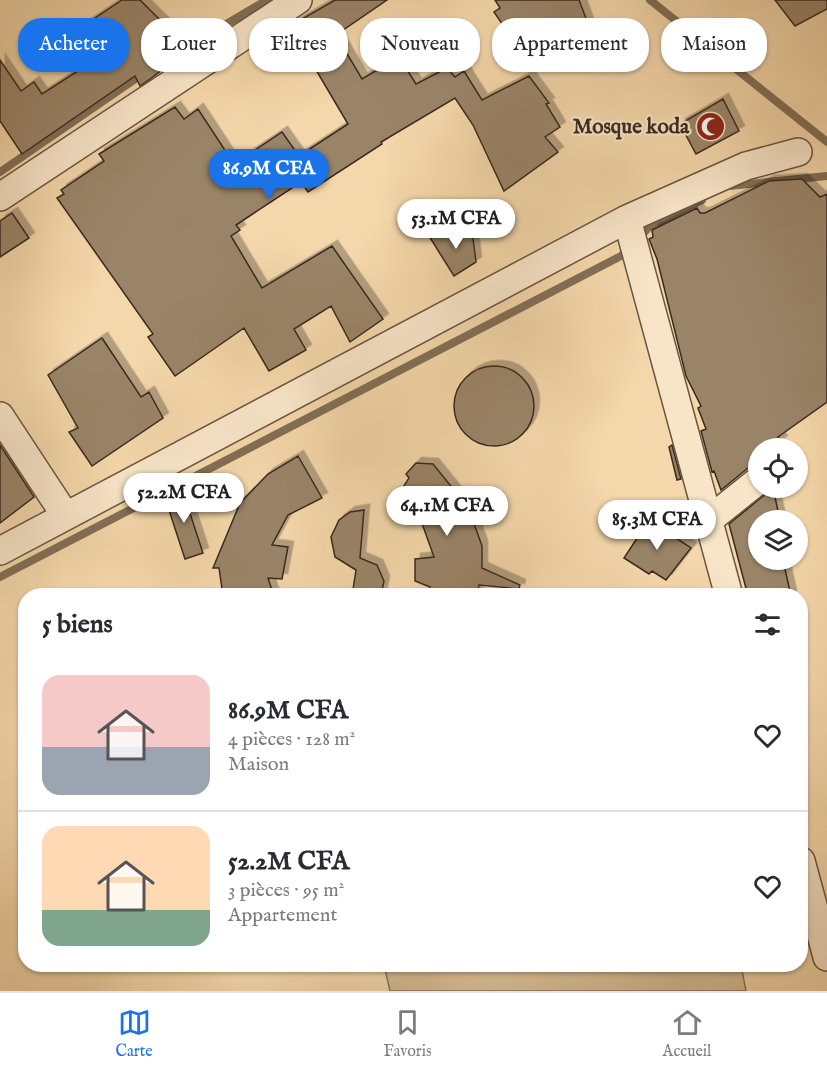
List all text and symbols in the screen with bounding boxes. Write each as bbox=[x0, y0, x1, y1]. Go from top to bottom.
chip: Acheter bbox=[18, 18, 129, 72]
chip: Louer bbox=[141, 18, 237, 72]
chip: Filtres bbox=[249, 18, 348, 72]
chip: Nouveau bbox=[360, 18, 480, 72]
chip: Appartement bbox=[492, 18, 649, 72]
chip: Maison bbox=[661, 18, 767, 72]
mosque icon: Mosque koda bbox=[694, 111, 726, 143]
place label: Mosque koda bbox=[573, 114, 690, 141]
pin: 86.9M CFA bbox=[200, 149, 338, 200]
text: 86.9M CFA bbox=[223, 156, 315, 181]
pin: 53.1M CFA bbox=[387, 199, 525, 250]
text: 53.1M CFA bbox=[411, 206, 501, 231]
map controls bbox=[748, 438, 808, 570]
button: locate bbox=[748, 438, 808, 498]
pin: 52.2M CFA bbox=[115, 473, 253, 524]
text: 52.2M CFA bbox=[137, 480, 231, 505]
pin: 64.1M CFA bbox=[378, 486, 516, 537]
text: 64.1M CFA bbox=[400, 493, 494, 518]
pin: 85.3M CFA bbox=[588, 500, 726, 551]
text: 85.3M CFA bbox=[612, 507, 702, 532]
button: layers bbox=[748, 510, 808, 570]
text: 5 biens bbox=[42, 608, 113, 641]
icon: filters bbox=[751, 608, 784, 641]
text: 86.9M CFA bbox=[228, 694, 348, 727]
icon: home bbox=[90, 699, 162, 771]
icon: heart bbox=[751, 719, 784, 752]
text: 4 pièces · 128 m² bbox=[228, 727, 355, 752]
text: Maison bbox=[228, 752, 289, 777]
text: 52.2M CFA bbox=[228, 845, 349, 878]
icon: home bbox=[90, 850, 162, 922]
icon: heart bbox=[751, 870, 784, 903]
text: 3 pièces · 95 m² bbox=[228, 878, 344, 903]
text: Appartement bbox=[228, 903, 337, 928]
tab: Carte bbox=[116, 1006, 153, 1062]
tab: Favoris bbox=[384, 1006, 432, 1062]
tab: Accueil bbox=[663, 1006, 711, 1062]

